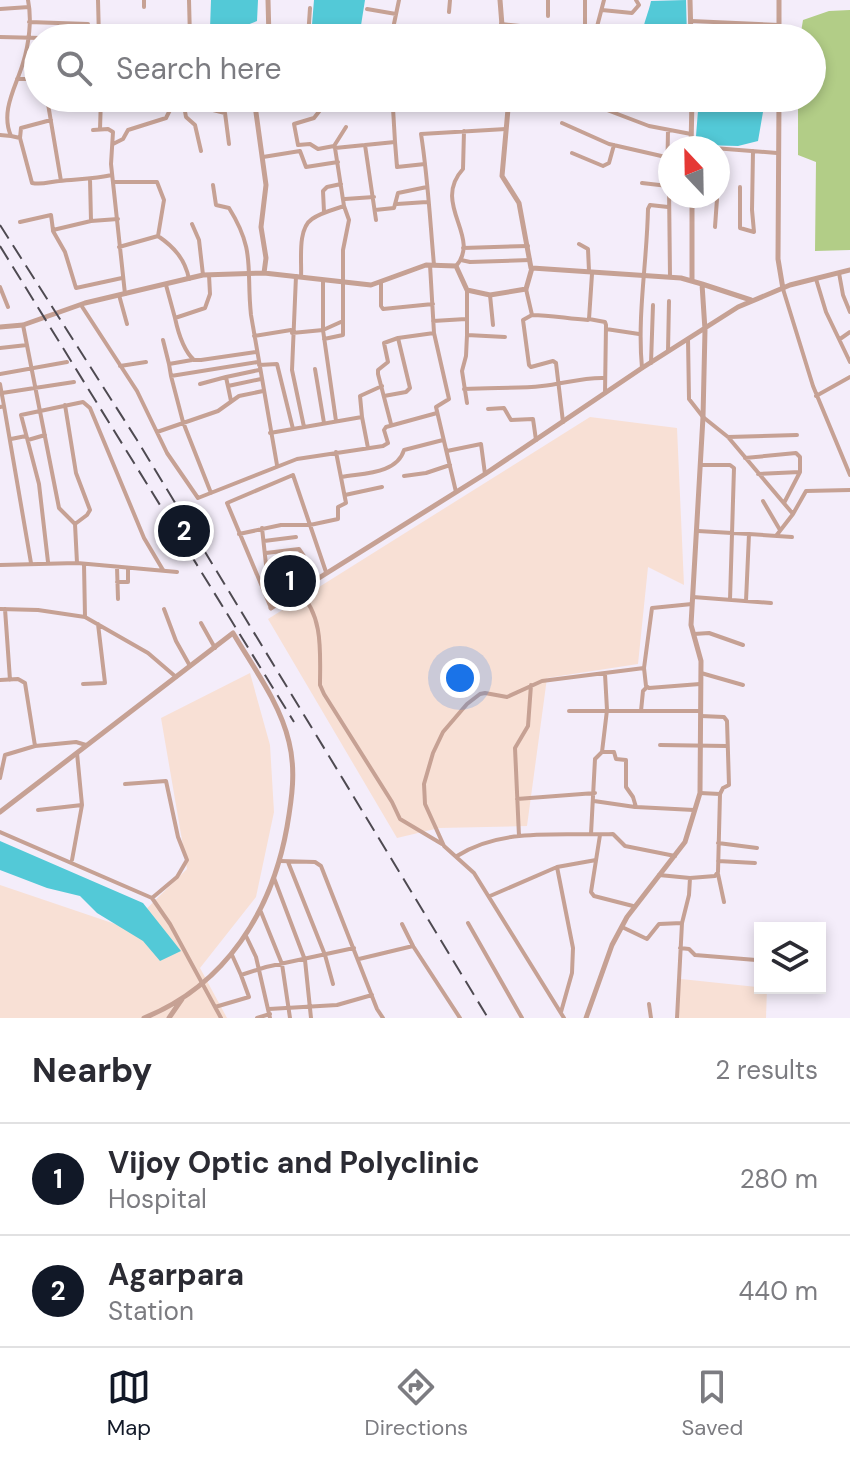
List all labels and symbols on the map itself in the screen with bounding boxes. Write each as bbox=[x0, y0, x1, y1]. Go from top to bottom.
north arrow bbox=[658, 136, 730, 208]
pin: 2 bbox=[158, 501, 210, 561]
pin: 1 bbox=[264, 551, 316, 611]
your location bbox=[440, 658, 480, 698]

